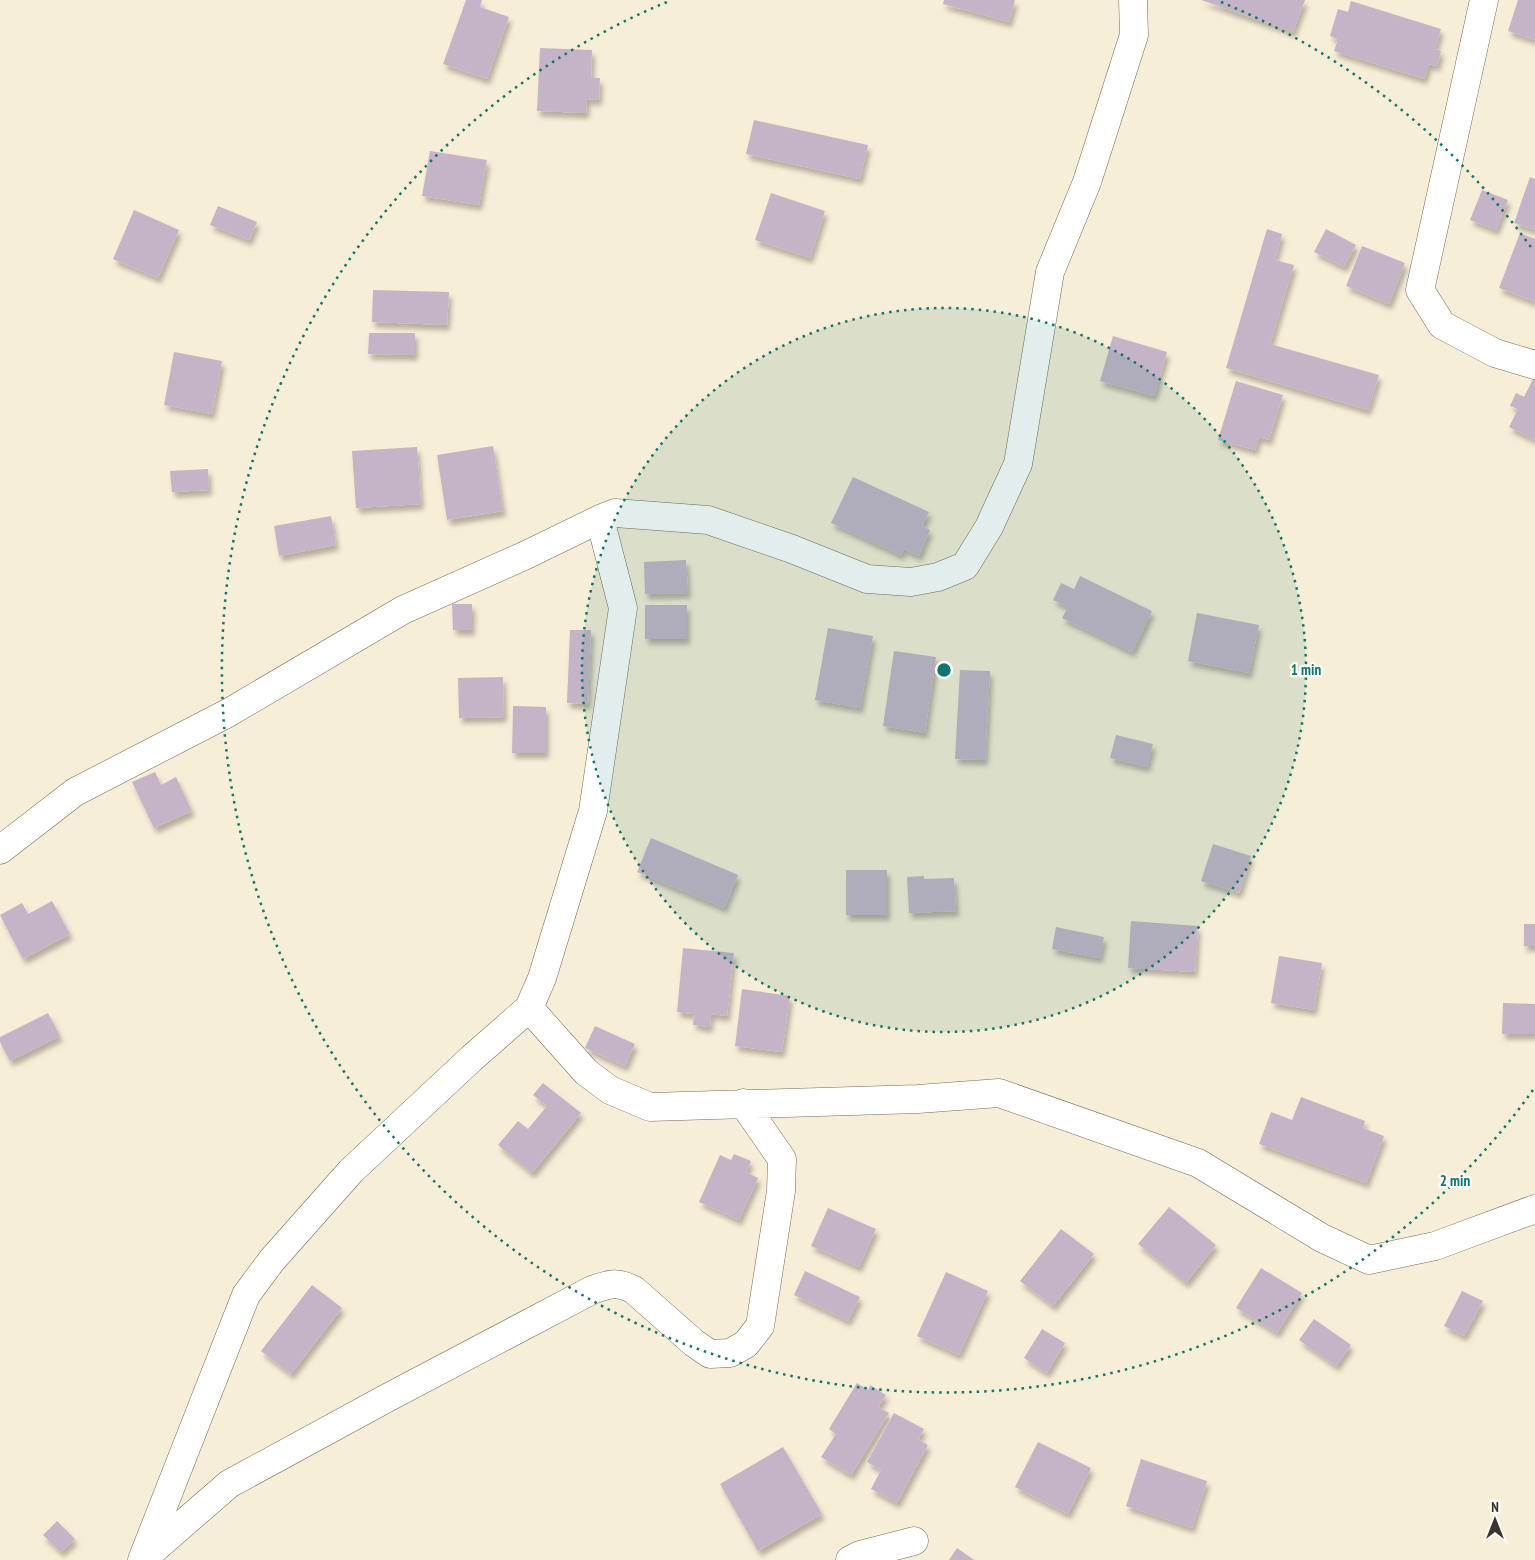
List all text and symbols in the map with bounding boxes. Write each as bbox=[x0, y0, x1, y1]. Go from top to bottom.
text: 1 min bbox=[1291, 660, 1321, 679]
centre of rings bbox=[935, 661, 953, 679]
text: 2 min bbox=[1440, 1171, 1470, 1190]
north arrow bbox=[1470, 1495, 1520, 1545]
text: N bbox=[1491, 1498, 1499, 1516]

